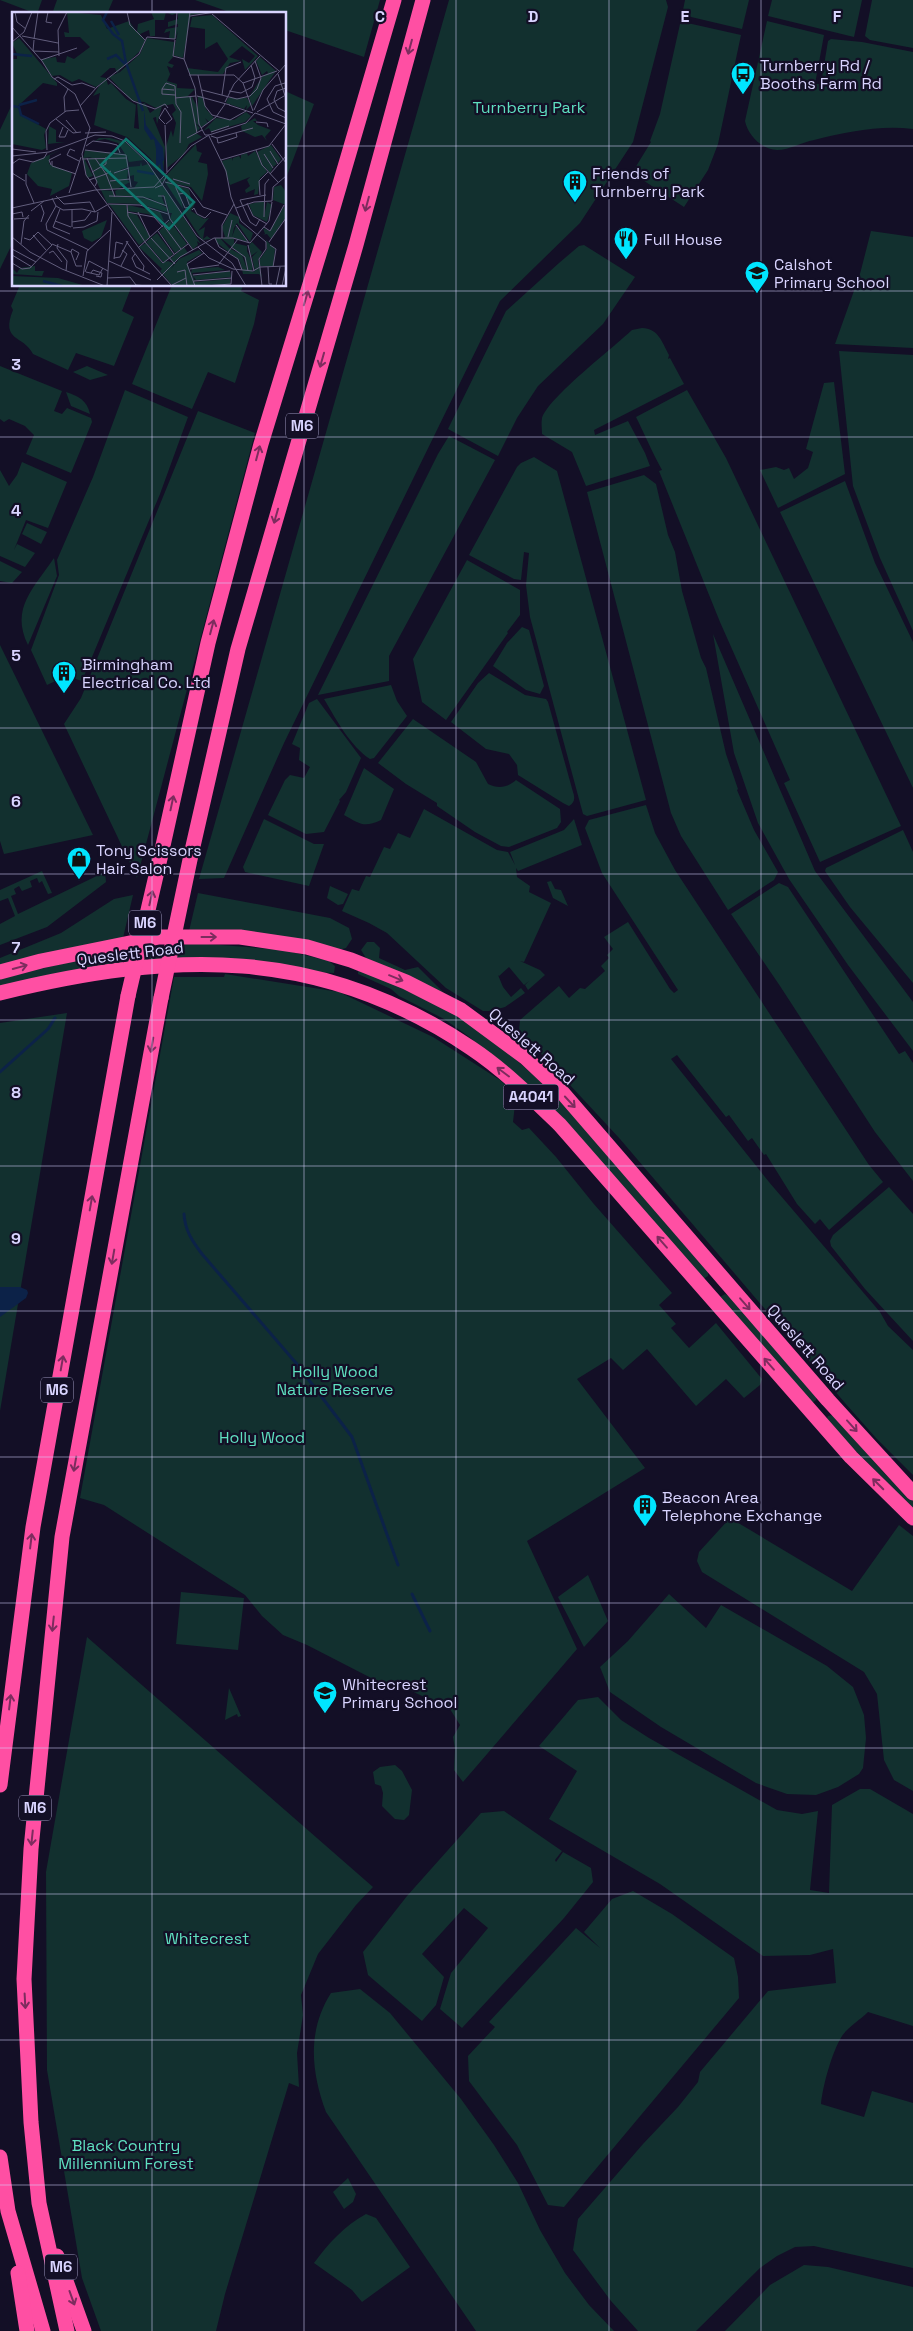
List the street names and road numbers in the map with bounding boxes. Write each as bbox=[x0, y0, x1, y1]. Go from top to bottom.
road number: M6 bbox=[286, 414, 318, 438]
road number: M6 bbox=[129, 910, 161, 936]
street label: Queslett Road bbox=[75, 937, 185, 970]
street label: Queslett Road bbox=[484, 1003, 579, 1090]
road number: A4041 bbox=[504, 1084, 558, 1110]
street label: Queslett Road bbox=[762, 1300, 849, 1395]
road number: M6 bbox=[41, 1378, 73, 1402]
road number: M6 bbox=[19, 1796, 51, 1820]
road number: M6 bbox=[45, 2254, 77, 2280]

